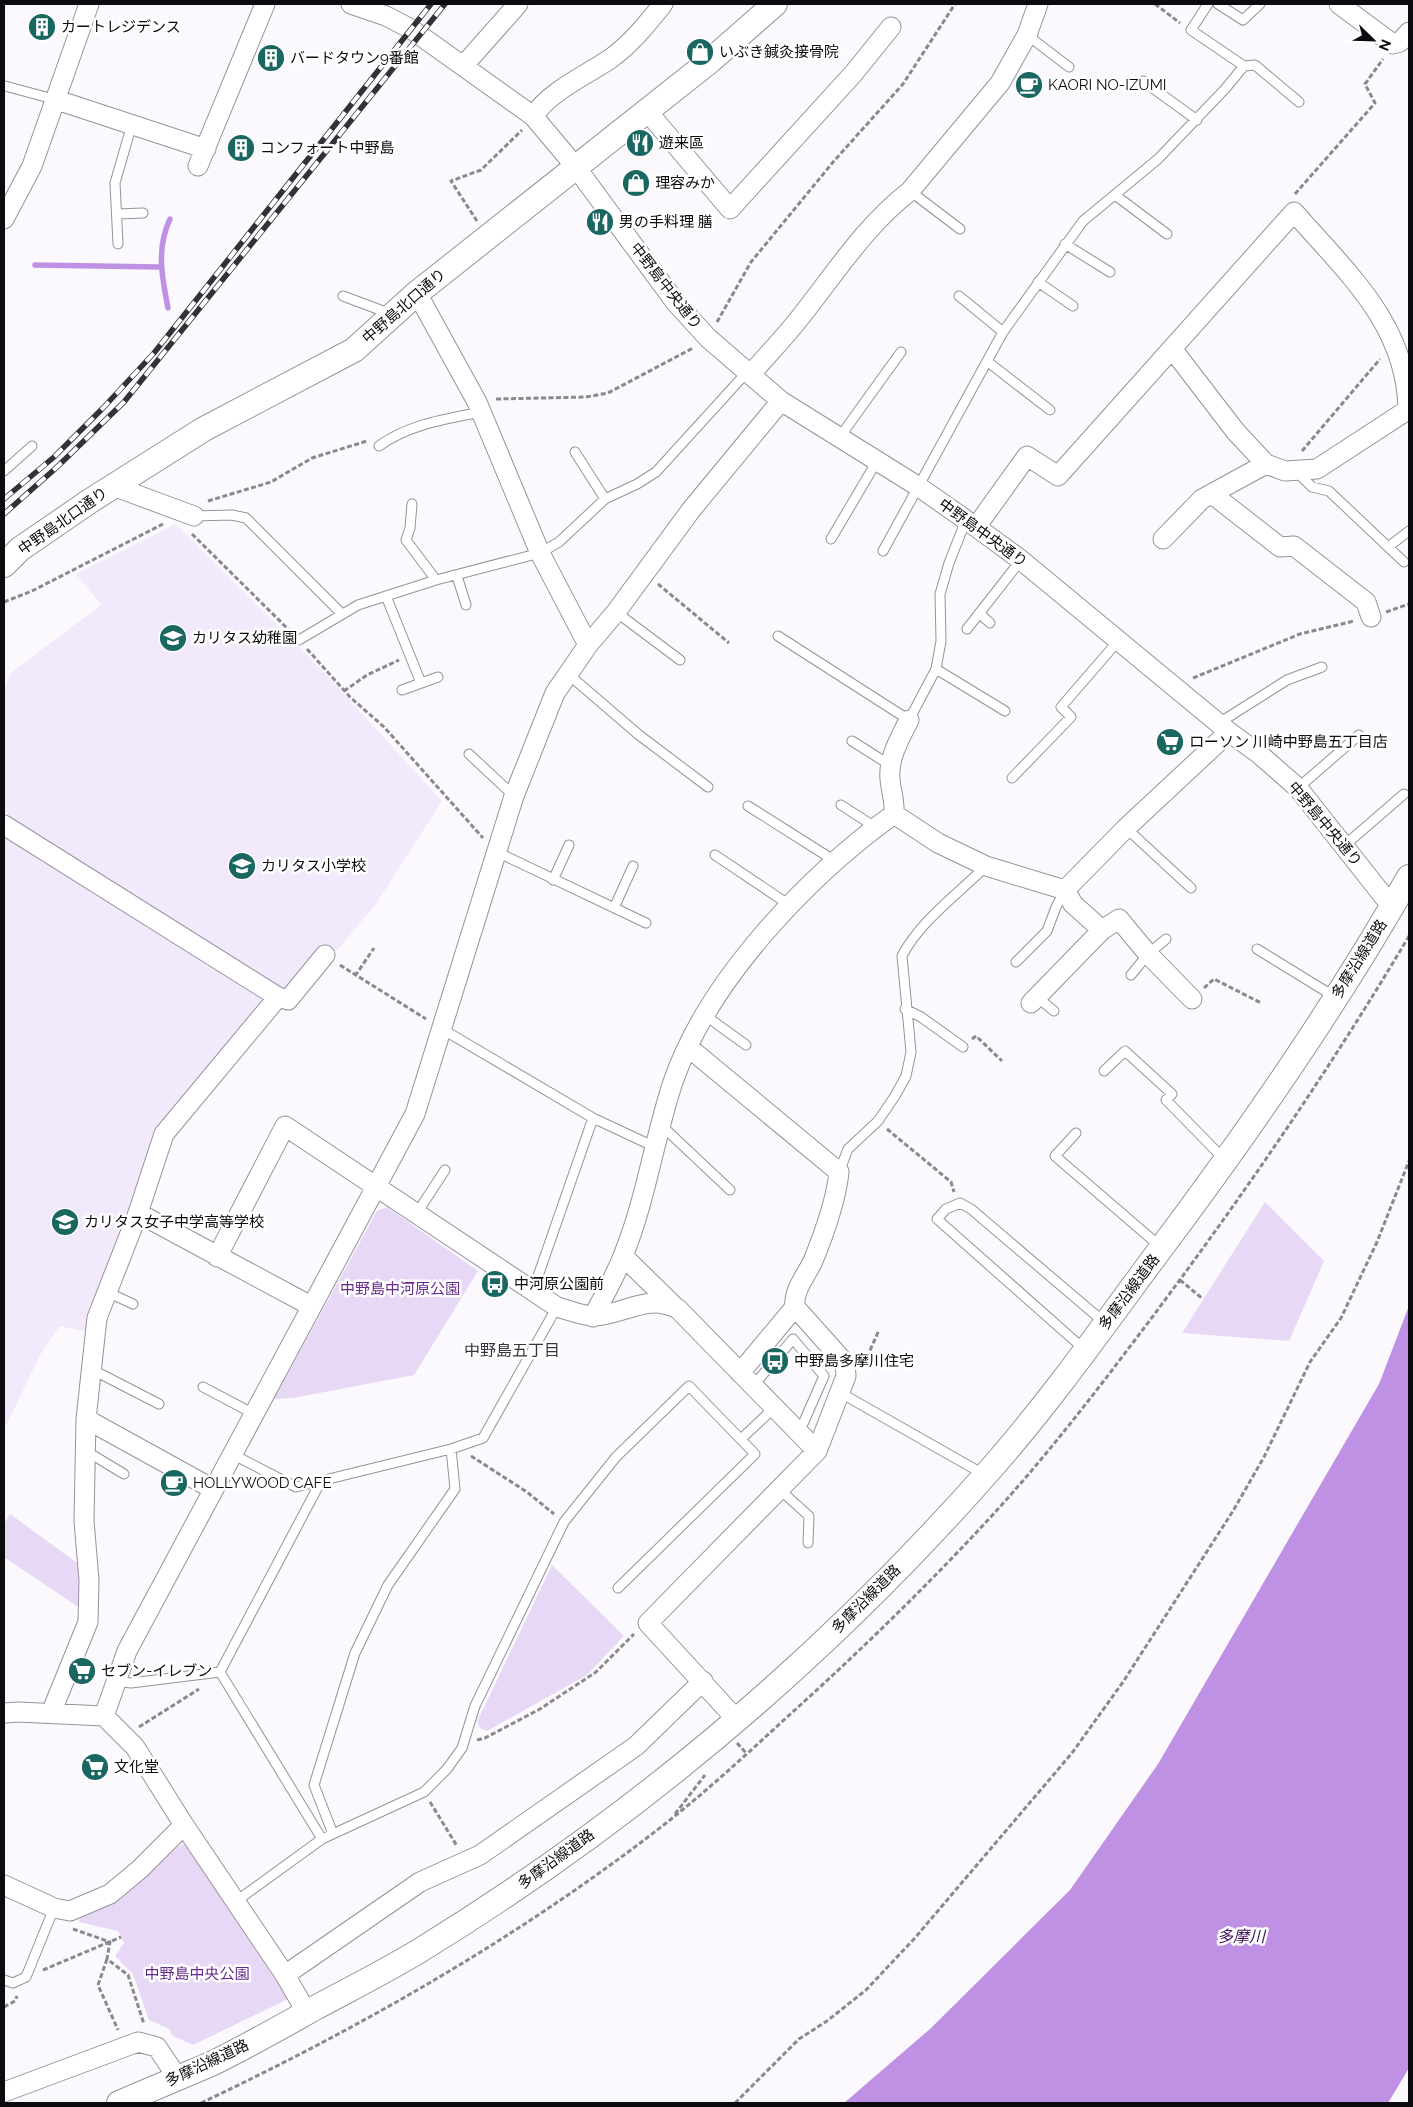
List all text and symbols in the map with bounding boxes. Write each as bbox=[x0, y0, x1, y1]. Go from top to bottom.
building icon: カートレジデンス bbox=[27, 12, 57, 42]
north arrow bbox=[1348, 15, 1398, 65]
place label: カートレジデンス bbox=[61, 18, 181, 36]
shop icon: いぶき鍼灸接骨院 bbox=[685, 37, 715, 67]
text: N bbox=[1376, 37, 1394, 53]
building icon: バードタウン9番館 bbox=[256, 43, 286, 73]
place label: いぶき鍼灸接骨院 bbox=[719, 43, 839, 61]
place label: バードタウン9番館 bbox=[290, 49, 419, 67]
cafe icon: KAORI NO-IZUMI bbox=[1014, 70, 1044, 100]
place label: KAORI NO-IZUMI bbox=[1048, 76, 1167, 94]
restaurant icon: 遊来區 bbox=[625, 128, 655, 158]
building icon: コンフォート中野島 bbox=[226, 133, 256, 163]
place label: 遊来區 bbox=[659, 134, 704, 152]
place label: コンフォート中野島 bbox=[260, 139, 395, 157]
shop icon: 理容みか bbox=[621, 168, 651, 198]
place label: 理容みか bbox=[655, 174, 715, 192]
restaurant icon: 男の手料理 膳 bbox=[585, 207, 615, 237]
place label: 男の手料理 膳 bbox=[619, 213, 713, 231]
street label: 中野島中央通り bbox=[627, 239, 705, 333]
street label: 中野島北口通り bbox=[358, 265, 450, 347]
street label: 中野島北口通り bbox=[15, 484, 111, 558]
street label: 中野島中央通り bbox=[935, 495, 1031, 571]
school or university icon: カリタス幼稚園 bbox=[158, 623, 188, 653]
place label: カリタス幼稚園 bbox=[192, 629, 297, 647]
supermarket icon: ローソン 川崎中野島五丁目店 bbox=[1155, 727, 1185, 757]
place label: ローソン 川崎中野島五丁目店 bbox=[1189, 733, 1388, 751]
street label: 中野島中央通り bbox=[1284, 778, 1366, 870]
school or university icon: カリタス小学校 bbox=[227, 851, 257, 881]
place label: カリタス小学校 bbox=[261, 857, 366, 875]
street label: 多摩沿線道路 bbox=[1328, 916, 1390, 1002]
school or university icon: カリタス女子中学高等学校 bbox=[50, 1207, 80, 1237]
place label: カリタス女子中学高等学校 bbox=[84, 1213, 264, 1231]
street label: 多摩沿線道路 bbox=[1095, 1251, 1163, 1333]
bus stop icon: 中河原公園前 bbox=[480, 1269, 510, 1299]
place label: 中河原公園前 bbox=[514, 1275, 604, 1293]
park label: 中野島中河原公園 bbox=[340, 1280, 460, 1298]
district label: 中野島五丁目 bbox=[464, 1341, 560, 1360]
bus stop icon: 中野島多摩川住宅 bbox=[760, 1346, 790, 1376]
place label: 中野島多摩川住宅 bbox=[794, 1352, 914, 1370]
cafe icon: HOLLYWOOD CAFE bbox=[159, 1468, 189, 1498]
place label: HOLLYWOOD CAFE bbox=[193, 1474, 332, 1492]
street label: 多摩沿線道路 bbox=[828, 1561, 904, 1637]
supermarket icon: セブン-イレブン bbox=[67, 1656, 97, 1686]
place label: セブン-イレブン bbox=[101, 1662, 212, 1680]
supermarket icon: 文化堂 bbox=[80, 1752, 110, 1782]
place label: 文化堂 bbox=[114, 1758, 159, 1776]
street label: 多摩沿線道路 bbox=[514, 1825, 598, 1893]
water label: 多摩川 bbox=[1217, 1927, 1267, 1946]
park label: 中野島中央公園 bbox=[144, 1965, 250, 1983]
street label: 多摩沿線道路 bbox=[162, 2036, 252, 2090]

